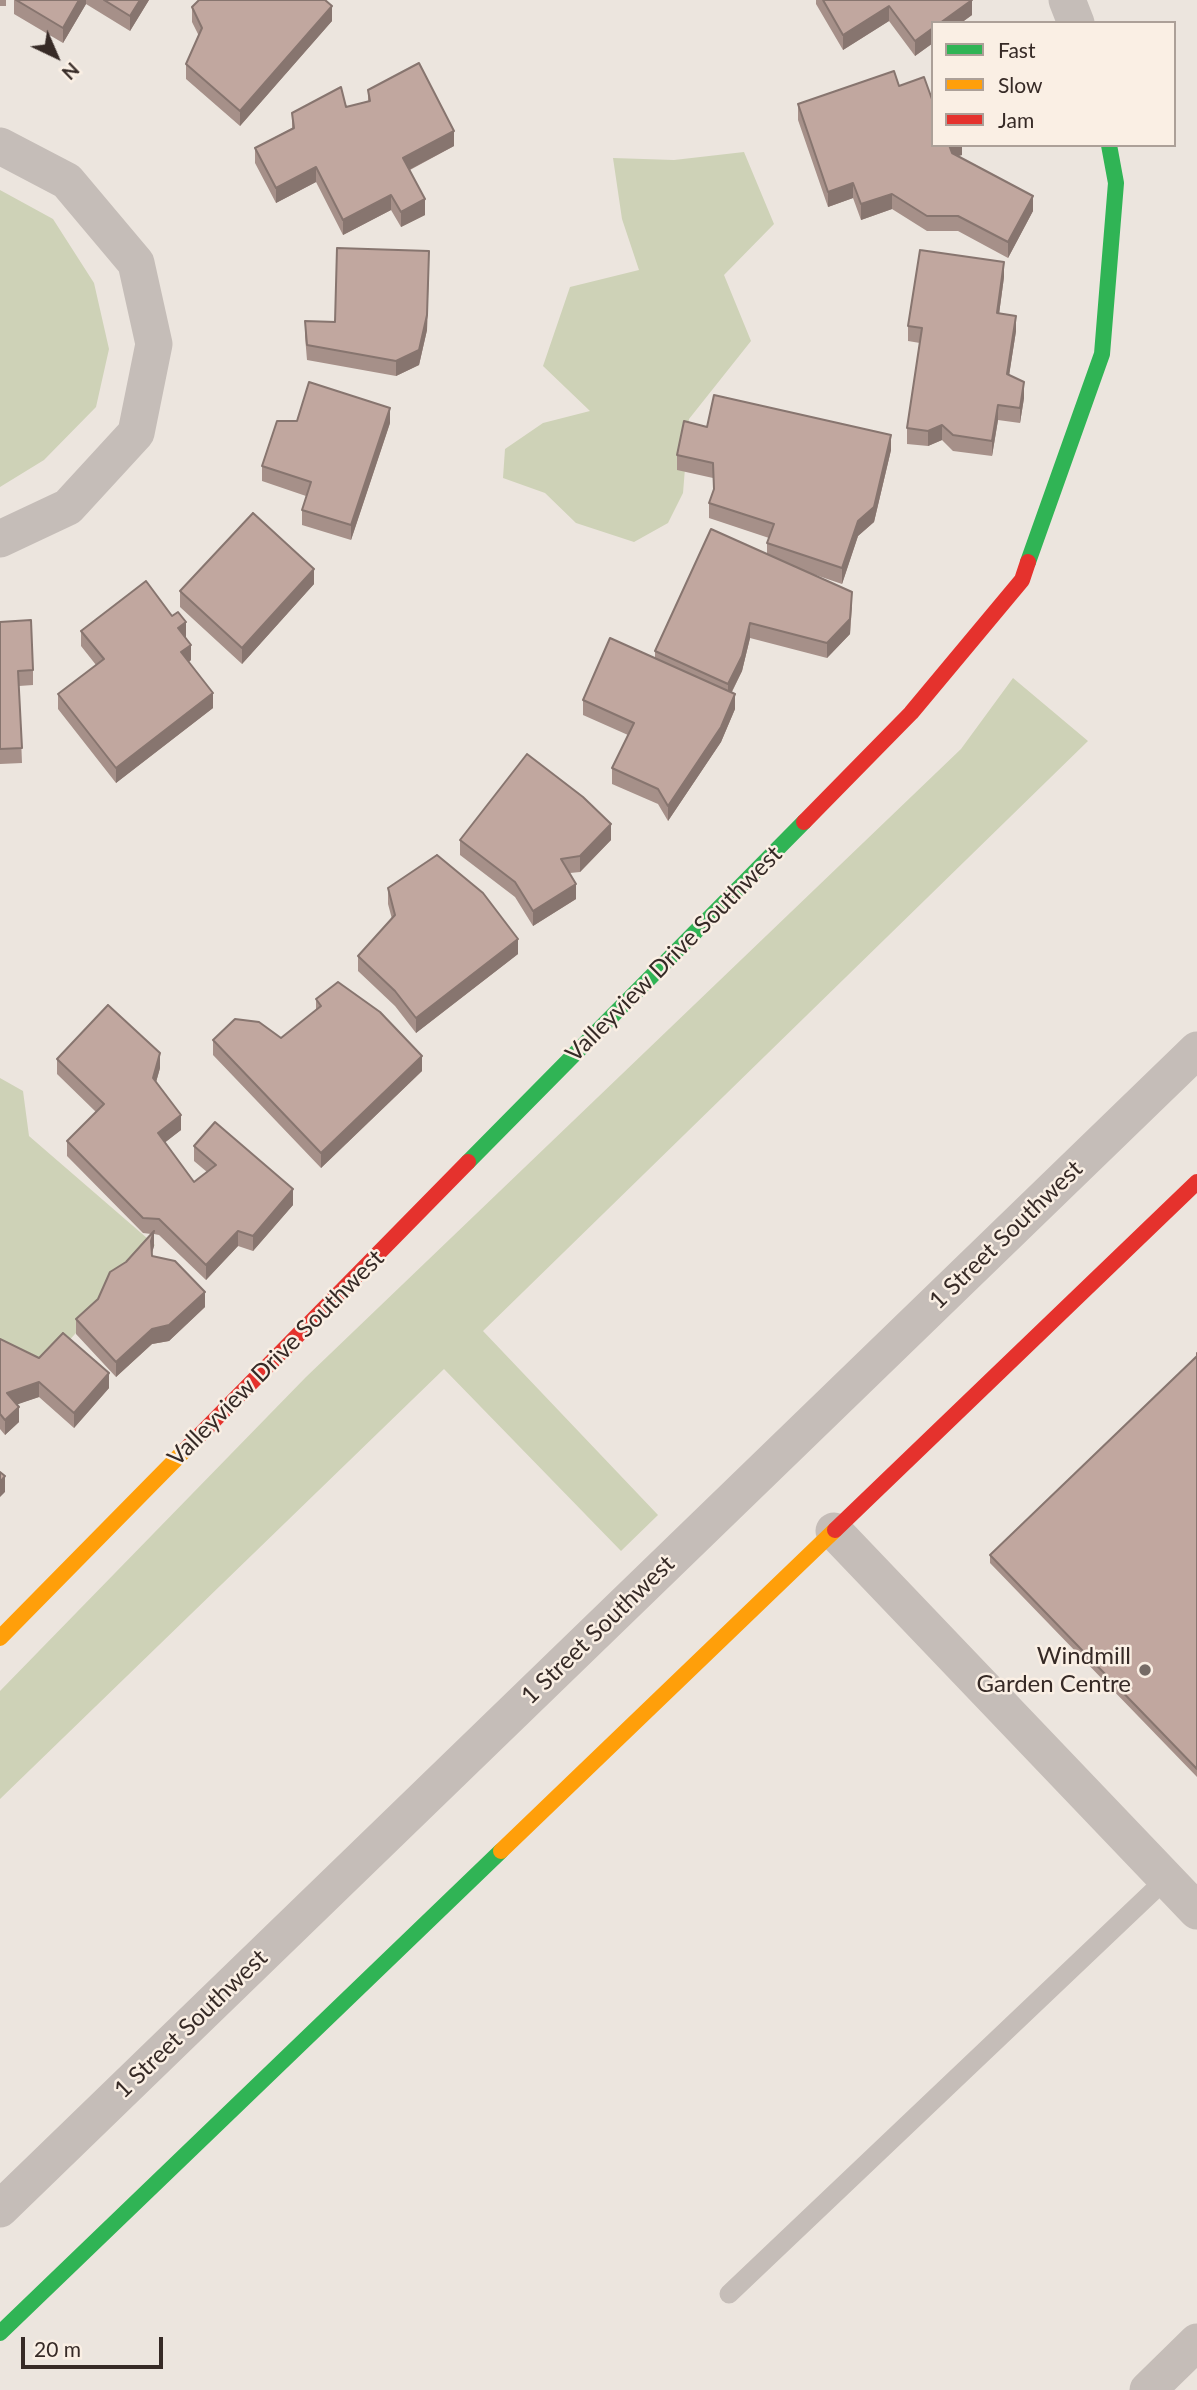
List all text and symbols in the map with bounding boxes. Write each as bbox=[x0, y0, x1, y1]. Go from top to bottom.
north arrow bbox=[21, 21, 91, 91]
legend bbox=[931, 21, 1176, 147]
text: Fast bbox=[998, 37, 1035, 62]
text: N bbox=[58, 58, 84, 85]
text: Slow bbox=[998, 72, 1042, 97]
text: Jam bbox=[998, 107, 1034, 132]
street label: Valleyview Drive Southwest bbox=[560, 840, 788, 1068]
street label: 1 Street Southwest bbox=[923, 1155, 1089, 1315]
street label: Valleyview Drive Southwest bbox=[162, 1244, 390, 1472]
street label: 1 Street Southwest bbox=[515, 1550, 681, 1710]
place label: Windmill Garden Centre bbox=[976, 1642, 1131, 1698]
marker: Windmill Garden Centre bbox=[1137, 1662, 1153, 1678]
street label: 1 Street Southwest bbox=[108, 1944, 274, 2104]
scale bar bbox=[24, 2324, 166, 2368]
text: 20 m bbox=[34, 2336, 81, 2361]

